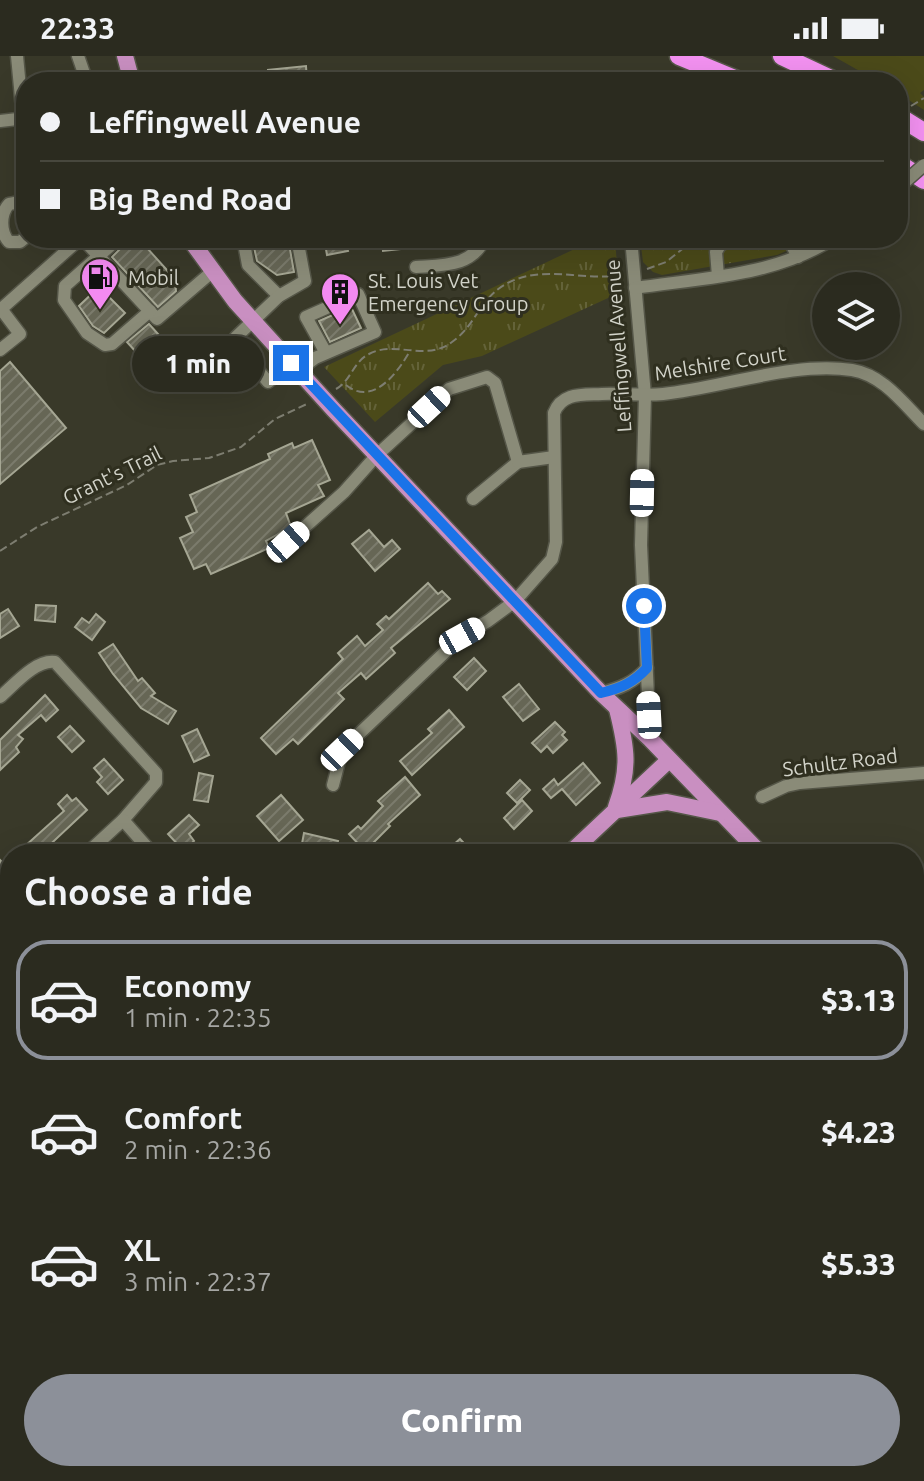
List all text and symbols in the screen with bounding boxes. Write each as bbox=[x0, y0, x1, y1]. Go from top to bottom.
text: 22:33 bbox=[40, 11, 115, 45]
text: Leffingwell Avenue bbox=[88, 105, 361, 139]
text: Big Bend Road bbox=[88, 182, 292, 216]
fuel station icon: Mobil bbox=[79, 256, 121, 311]
street label: Leffingwell Avenue bbox=[600, 259, 636, 433]
place label: Mobil bbox=[128, 266, 179, 289]
place label: St. Louis Vet Emergency Group bbox=[368, 269, 528, 315]
building icon: St. Louis Vet Emergency Group bbox=[319, 271, 361, 326]
map controls bbox=[812, 272, 900, 360]
button: layers bbox=[812, 272, 900, 360]
callout: 1 min bbox=[131, 335, 263, 391]
street label: Melshire Court bbox=[653, 341, 787, 385]
route end bbox=[273, 345, 309, 381]
text: 1 min bbox=[165, 349, 231, 378]
car bbox=[403, 382, 455, 432]
street label: Grant's Trail bbox=[59, 441, 165, 509]
car bbox=[630, 469, 654, 517]
car bbox=[262, 517, 314, 567]
route start bbox=[626, 588, 662, 624]
car bbox=[435, 614, 489, 658]
car bbox=[636, 690, 662, 740]
car bbox=[316, 725, 368, 775]
street label: Schultz Road bbox=[781, 744, 899, 780]
text: Choose a ride bbox=[24, 871, 253, 912]
icon: car bbox=[28, 964, 100, 1036]
text: Economy bbox=[124, 969, 251, 1003]
text: $3.13 bbox=[821, 983, 896, 1017]
text: 1 min · 22:35 bbox=[124, 1003, 272, 1032]
icon: car bbox=[28, 1096, 100, 1168]
text: Comfort bbox=[124, 1101, 242, 1135]
text: $4.23 bbox=[821, 1115, 896, 1149]
text: 2 min · 22:36 bbox=[124, 1135, 272, 1164]
icon: car bbox=[28, 1228, 100, 1300]
text: XL bbox=[124, 1233, 160, 1267]
text: $5.33 bbox=[821, 1247, 896, 1281]
text: 3 min · 22:37 bbox=[124, 1267, 272, 1296]
button: Confirm bbox=[24, 1374, 900, 1466]

